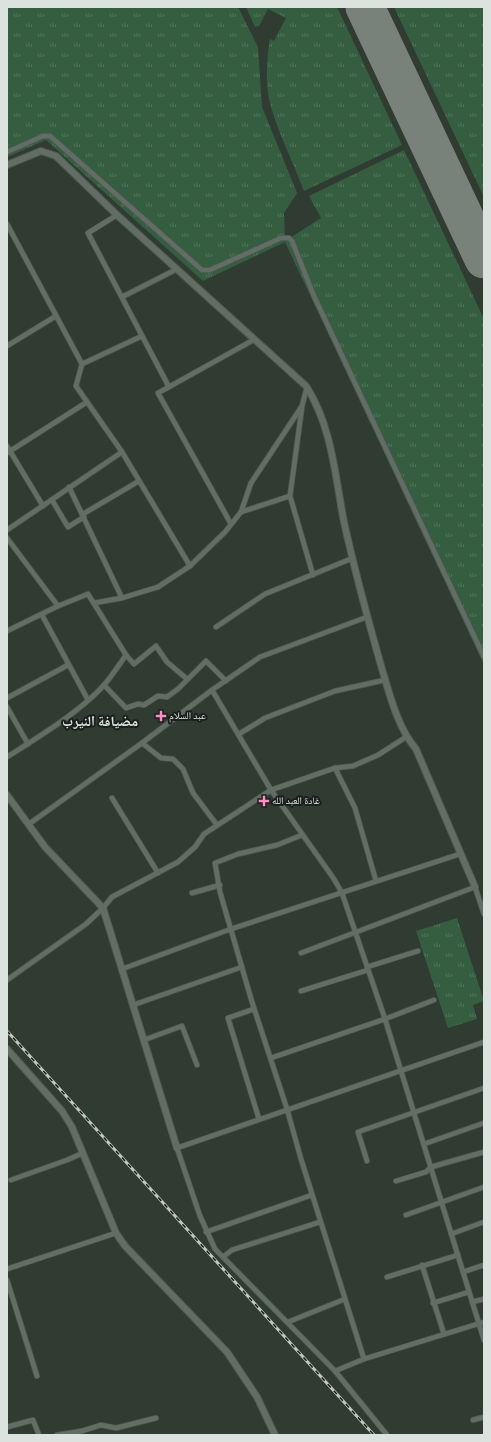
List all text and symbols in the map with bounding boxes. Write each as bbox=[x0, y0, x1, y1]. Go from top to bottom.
place label: عبد السلام bbox=[169, 710, 206, 723]
marker: عبد السلام bbox=[156, 711, 166, 721]
district label: مضيافة النيرب bbox=[62, 713, 138, 730]
place label: غادة العبد الله bbox=[272, 795, 320, 807]
marker: غادة العبد الله bbox=[259, 796, 269, 806]

